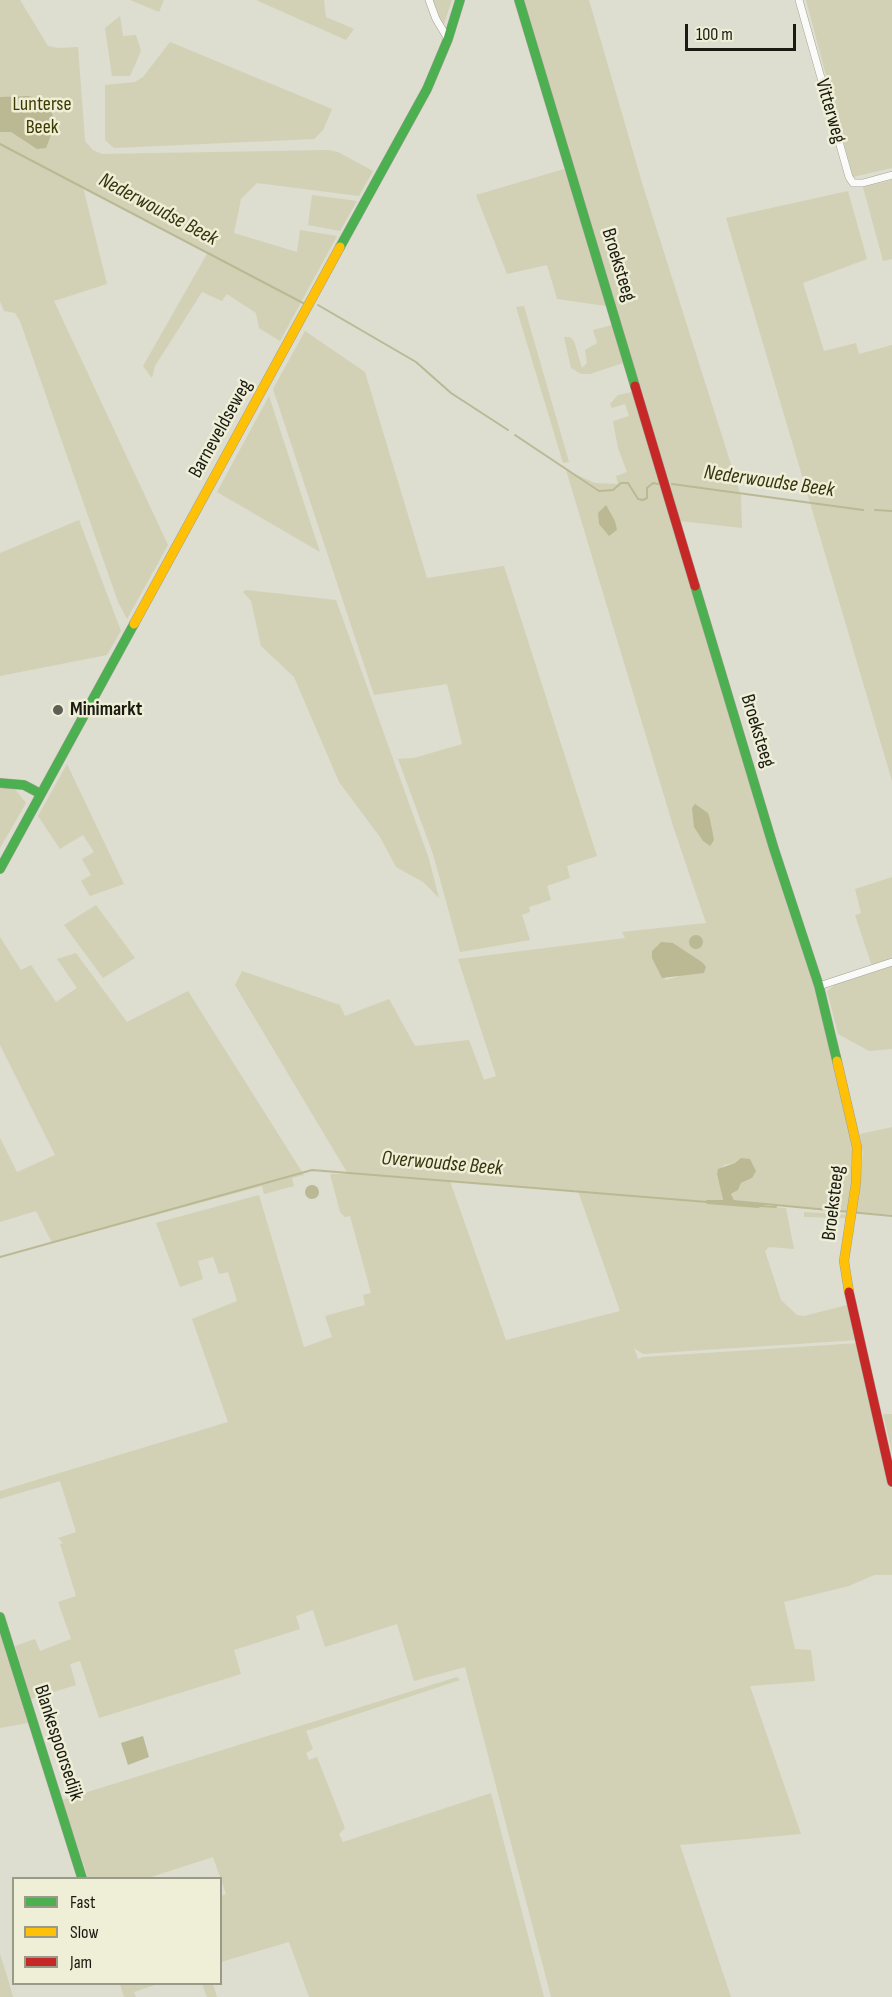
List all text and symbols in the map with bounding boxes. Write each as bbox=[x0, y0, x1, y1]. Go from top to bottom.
scale bar bbox=[688, 12, 799, 50]
text: 100 m bbox=[696, 24, 733, 45]
street label: Vitterweg bbox=[809, 76, 851, 146]
park label: Lunterse Beek bbox=[12, 93, 72, 140]
water label: Nederwoudse Beek bbox=[94, 168, 222, 252]
street label: Broeksteeg bbox=[596, 226, 640, 304]
street label: Barneveldseweg bbox=[184, 376, 258, 482]
water label: Nederwoudse Beek bbox=[702, 460, 836, 504]
street label: Broeksteeg bbox=[735, 692, 779, 770]
place label: Minimarkt bbox=[70, 698, 142, 722]
marker: Minimarkt bbox=[51, 703, 65, 717]
water label: Overwoudse Beek bbox=[380, 1146, 504, 1182]
street label: Broeksteeg bbox=[818, 1164, 850, 1242]
street label: Blankespoorsedijk bbox=[28, 1682, 88, 1804]
legend bbox=[12, 1877, 222, 1985]
text: Fast bbox=[70, 1892, 95, 1913]
text: Slow bbox=[70, 1922, 99, 1943]
text: Jam bbox=[70, 1952, 92, 1973]

